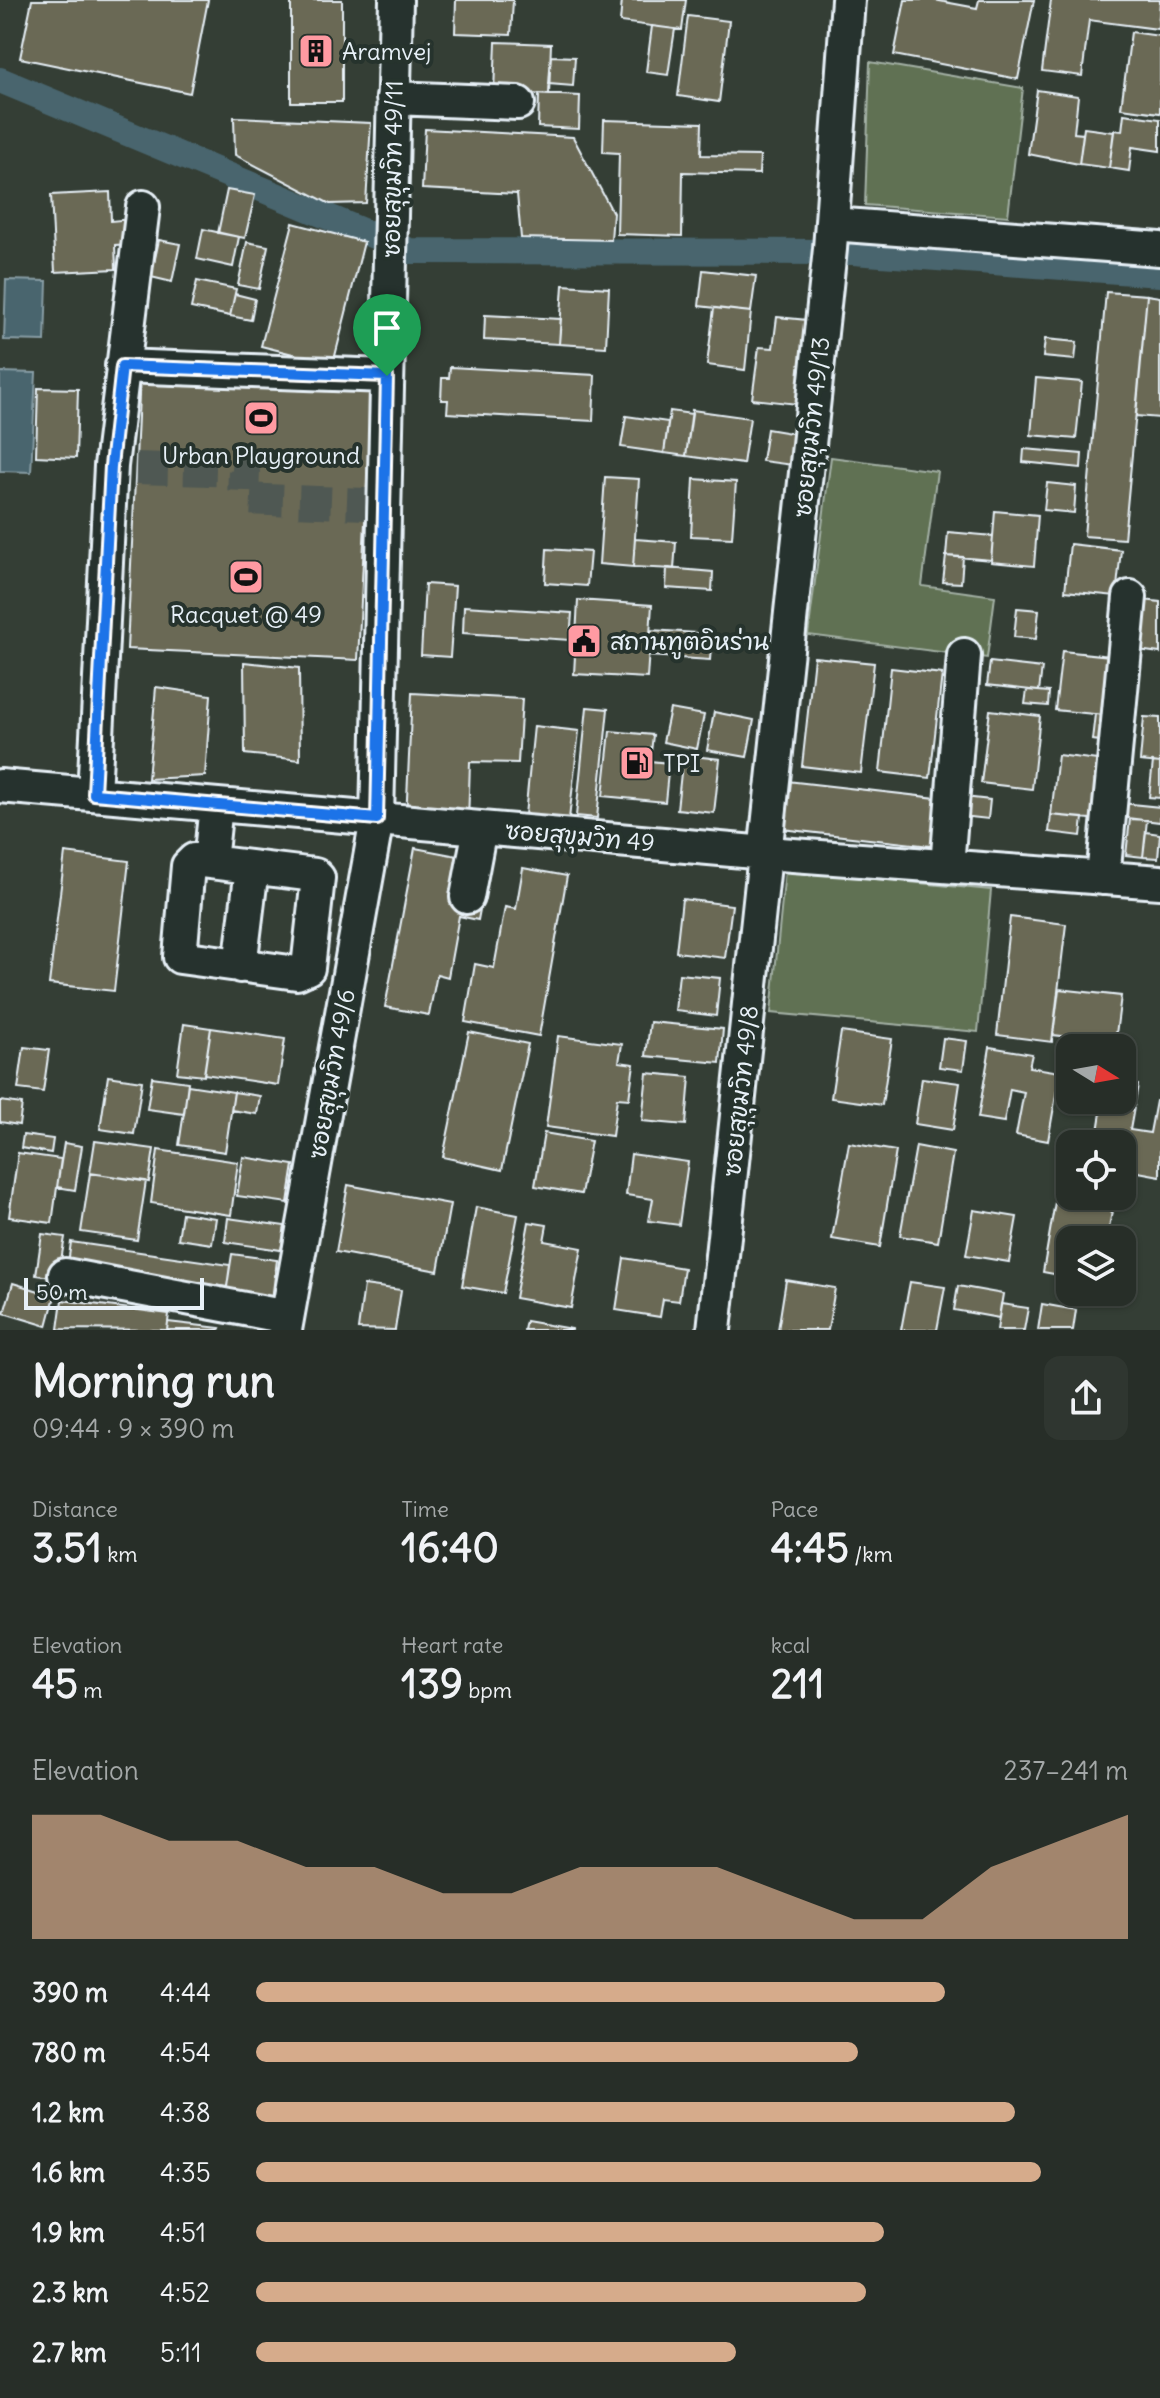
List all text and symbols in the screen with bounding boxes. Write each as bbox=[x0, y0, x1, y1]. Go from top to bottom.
building icon: Aramvej bbox=[297, 32, 335, 70]
place label: Aramvej bbox=[342, 36, 431, 66]
street label: ซอยสุขุมวิท 49/11 bbox=[375, 80, 413, 258]
pin bbox=[353, 294, 421, 376]
icon: arrive bbox=[365, 306, 409, 350]
street label: ซอยสุขุมวิท 49/13 bbox=[787, 335, 839, 519]
sports icon: Urban Playground bbox=[242, 399, 280, 437]
place label: Urban Playground bbox=[162, 440, 360, 470]
sports icon: Racquet @ 49 bbox=[227, 558, 265, 596]
place label: Racquet @ 49 bbox=[170, 599, 322, 629]
public building icon: สถานทูตอิหร่าน bbox=[565, 622, 603, 660]
place label: สถานทูตอิหร่าน bbox=[610, 626, 769, 660]
fuel station icon: TPI bbox=[618, 744, 656, 782]
place label: TPI bbox=[663, 748, 700, 778]
street label: ซอยสุขุมวิท 49 bbox=[504, 815, 656, 861]
street label: ซอยสุขุมวิท 49/6 bbox=[301, 987, 365, 1162]
street label: ซอยสุขุมวิท 49/8 bbox=[716, 1004, 768, 1179]
north arrow bbox=[1056, 1034, 1136, 1114]
map controls bbox=[1056, 1034, 1136, 1306]
button: locate bbox=[1056, 1130, 1136, 1210]
button: layers bbox=[1056, 1226, 1136, 1306]
scale bar bbox=[24, 1274, 204, 1310]
text: 50 m bbox=[36, 1278, 88, 1306]
text: Morning run bbox=[32, 1354, 275, 1409]
button: share bbox=[1044, 1356, 1128, 1440]
text: 09:44 · 9 × 390 m bbox=[32, 1412, 234, 1445]
text: Distance bbox=[32, 1495, 118, 1523]
text: Time bbox=[401, 1495, 449, 1523]
text: Pace bbox=[771, 1495, 818, 1523]
text: 3.51 bbox=[32, 1523, 102, 1573]
text: 16:40 bbox=[401, 1523, 499, 1573]
text: 4:45 bbox=[771, 1523, 849, 1573]
text: km bbox=[102, 1540, 138, 1568]
text: /km bbox=[849, 1540, 893, 1568]
text: Elevation bbox=[32, 1631, 122, 1659]
text: Heart rate bbox=[401, 1631, 503, 1659]
text: kcal bbox=[771, 1631, 810, 1659]
text: 45 bbox=[32, 1659, 78, 1709]
text: 139 bbox=[401, 1659, 463, 1709]
text: 211 bbox=[771, 1659, 824, 1709]
text: m bbox=[78, 1676, 103, 1704]
text: bpm bbox=[463, 1676, 512, 1704]
text: Elevation bbox=[32, 1754, 139, 1787]
text: 237–241 m bbox=[1004, 1754, 1128, 1787]
text: 390 m bbox=[32, 1976, 108, 2009]
text: 4:44 bbox=[160, 1976, 211, 2009]
text: 780 m bbox=[32, 2036, 106, 2069]
text: 4:54 bbox=[160, 2036, 211, 2069]
text: 1.2 km bbox=[32, 2096, 104, 2129]
text: 4:38 bbox=[160, 2096, 211, 2129]
text: 1.6 km bbox=[32, 2156, 105, 2189]
text: 4:35 bbox=[160, 2156, 211, 2189]
text: 1.9 km bbox=[32, 2216, 105, 2249]
text: 4:51 bbox=[160, 2216, 206, 2249]
text: 2.3 km bbox=[32, 2276, 109, 2309]
text: 4:52 bbox=[160, 2276, 210, 2309]
text: 2.7 km bbox=[32, 2336, 107, 2369]
text: 5:11 bbox=[160, 2336, 201, 2369]

